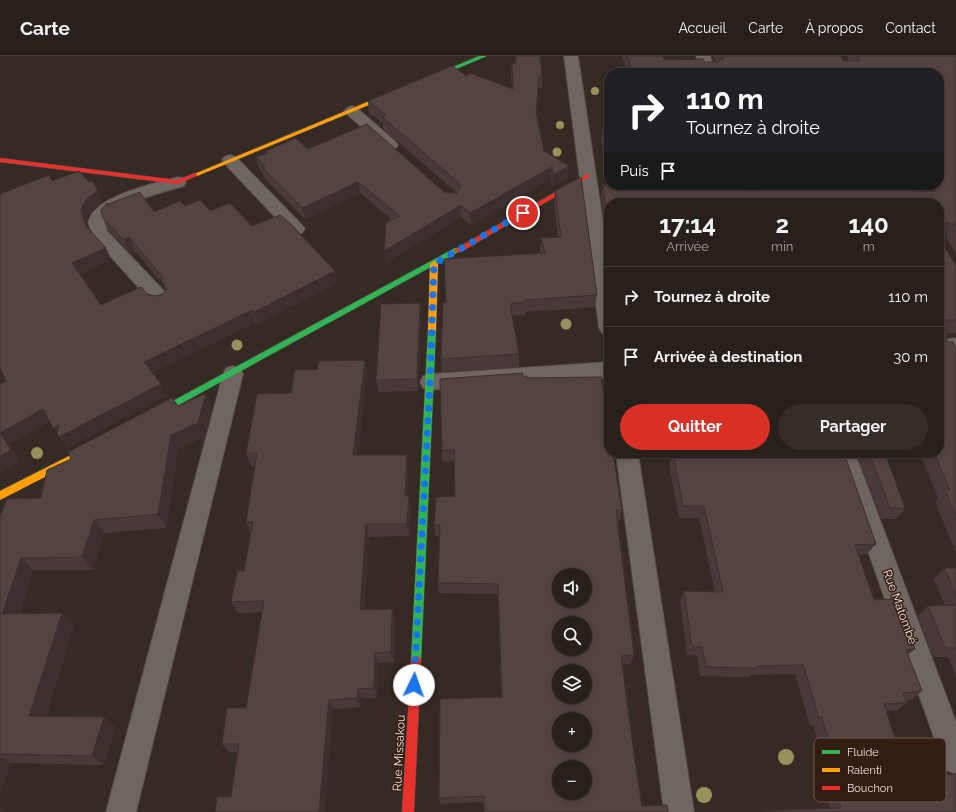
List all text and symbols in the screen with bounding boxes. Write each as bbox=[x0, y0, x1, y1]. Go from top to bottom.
text: Carte bbox=[20, 17, 70, 39]
text: Accueil bbox=[678, 20, 726, 36]
text: Carte bbox=[748, 20, 783, 36]
text: À propos bbox=[805, 20, 863, 36]
text: Contact bbox=[885, 20, 936, 36]
text: 110 m bbox=[686, 83, 764, 116]
icon: right bbox=[620, 84, 672, 136]
text: Tournez à droite bbox=[686, 117, 820, 138]
icon: arrive bbox=[657, 160, 679, 182]
text: Puis bbox=[620, 162, 649, 180]
pin bbox=[506, 196, 540, 230]
icon: arrive bbox=[512, 202, 534, 224]
text: 17:14 bbox=[659, 210, 716, 239]
text: 2 bbox=[775, 210, 789, 239]
text: 140 bbox=[849, 210, 889, 239]
text: Arrivée bbox=[666, 239, 709, 254]
text: min bbox=[771, 239, 793, 254]
text: m bbox=[863, 239, 875, 254]
icon: right bbox=[620, 286, 642, 308]
text: Tournez à droite bbox=[654, 288, 770, 306]
text: 110 m bbox=[888, 288, 928, 306]
icon: arrive bbox=[620, 346, 642, 368]
text: Arrivée à destination bbox=[654, 348, 802, 366]
text: 30 m bbox=[893, 348, 928, 366]
button: Quitter bbox=[620, 404, 770, 450]
button: Partager bbox=[778, 404, 928, 450]
map controls bbox=[552, 568, 592, 800]
button: sound bbox=[552, 568, 592, 608]
street label: Rue Matombé bbox=[880, 568, 920, 646]
button: search bbox=[552, 616, 592, 656]
position arrow bbox=[393, 664, 435, 706]
button: layers bbox=[552, 664, 592, 704]
button: + bbox=[552, 712, 592, 752]
street label: Rue Missakou bbox=[390, 714, 408, 792]
legend bbox=[814, 738, 946, 802]
text: Fluide bbox=[847, 746, 879, 759]
button: − bbox=[552, 760, 592, 800]
text: Ralenti bbox=[847, 764, 882, 777]
text: Bouchon bbox=[847, 782, 893, 795]

